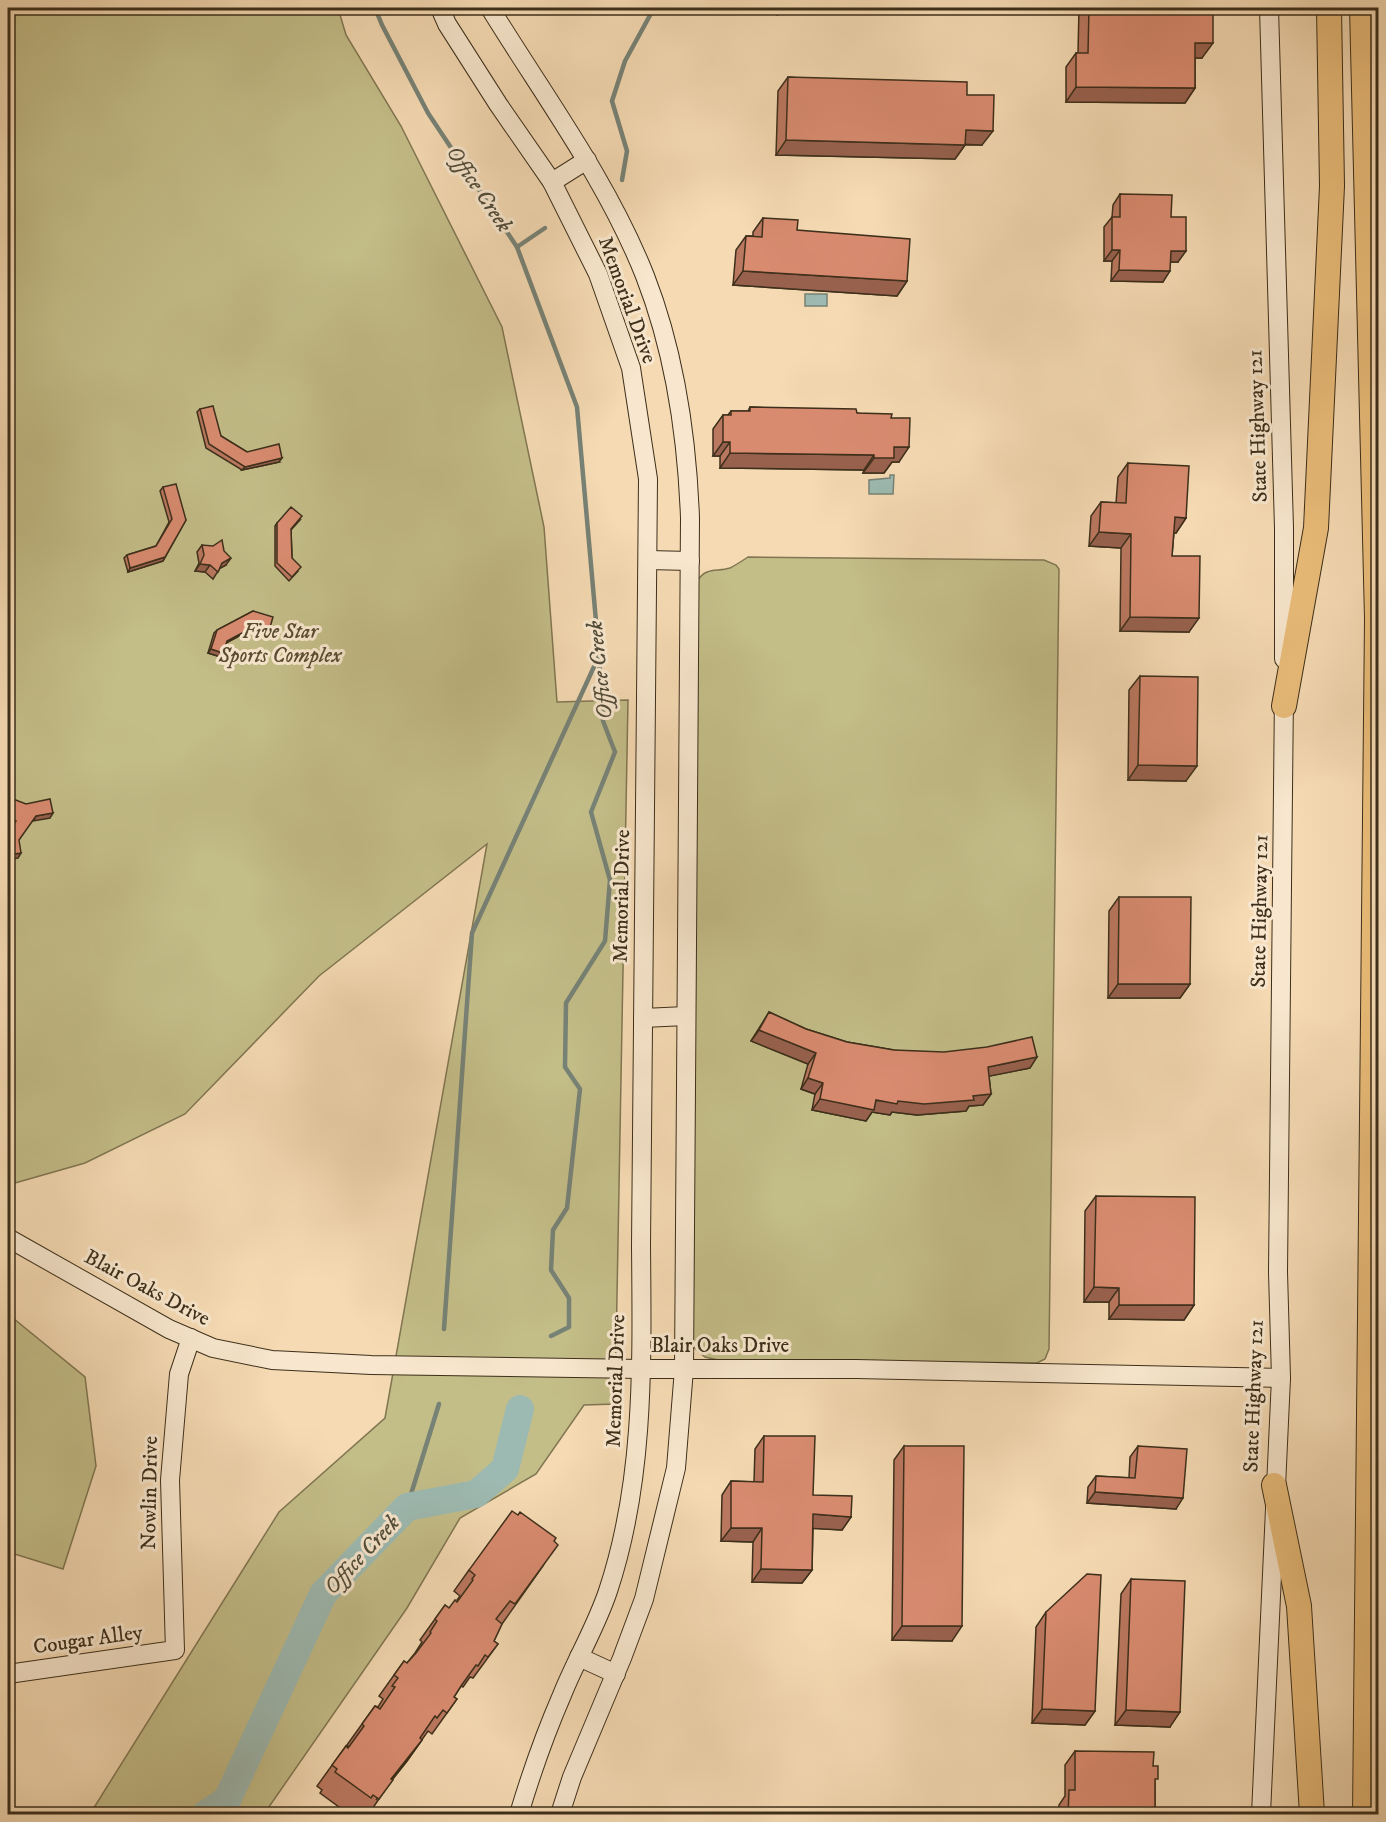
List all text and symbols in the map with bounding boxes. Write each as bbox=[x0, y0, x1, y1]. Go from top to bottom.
water label: Office Creek bbox=[440, 140, 518, 238]
street label: Memorial Drive bbox=[592, 233, 662, 367]
street label: State Highway 121 bbox=[1242, 349, 1274, 503]
park label: Five Star Sports Complex bbox=[218, 619, 343, 669]
water label: Office Creek bbox=[581, 619, 619, 721]
street label: Memorial Drive bbox=[608, 829, 636, 963]
street label: State Highway 121 bbox=[1246, 834, 1274, 988]
street label: Blair Oaks Drive bbox=[80, 1244, 215, 1332]
street label: Memorial Drive bbox=[601, 1314, 631, 1448]
street label: State Highway 121 bbox=[1238, 1319, 1270, 1473]
street label: Blair Oaks Drive bbox=[651, 1333, 790, 1359]
street label: Nowlin Drive bbox=[136, 1435, 164, 1550]
water label: Office Creek bbox=[318, 1509, 406, 1600]
street label: Cougar Alley bbox=[32, 1619, 145, 1661]

